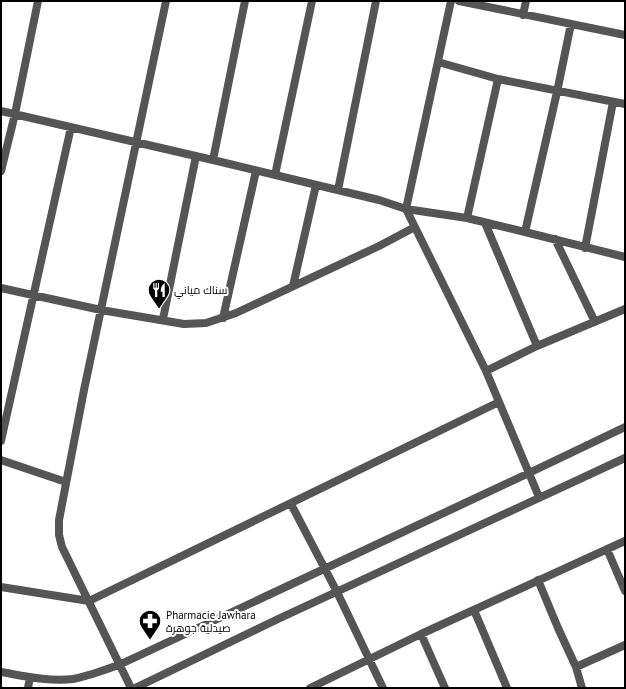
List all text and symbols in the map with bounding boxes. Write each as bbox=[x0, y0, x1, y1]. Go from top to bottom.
restaurant icon: سناك مياني bbox=[146, 277, 172, 310]
place label: سناك مياني bbox=[174, 283, 227, 299]
pharmacy icon: Pharmacie Jawhara صيدلية جوهرة bbox=[137, 608, 163, 641]
place label: Pharmacie Jawhara صيدلية جوهرة bbox=[166, 608, 256, 635]

